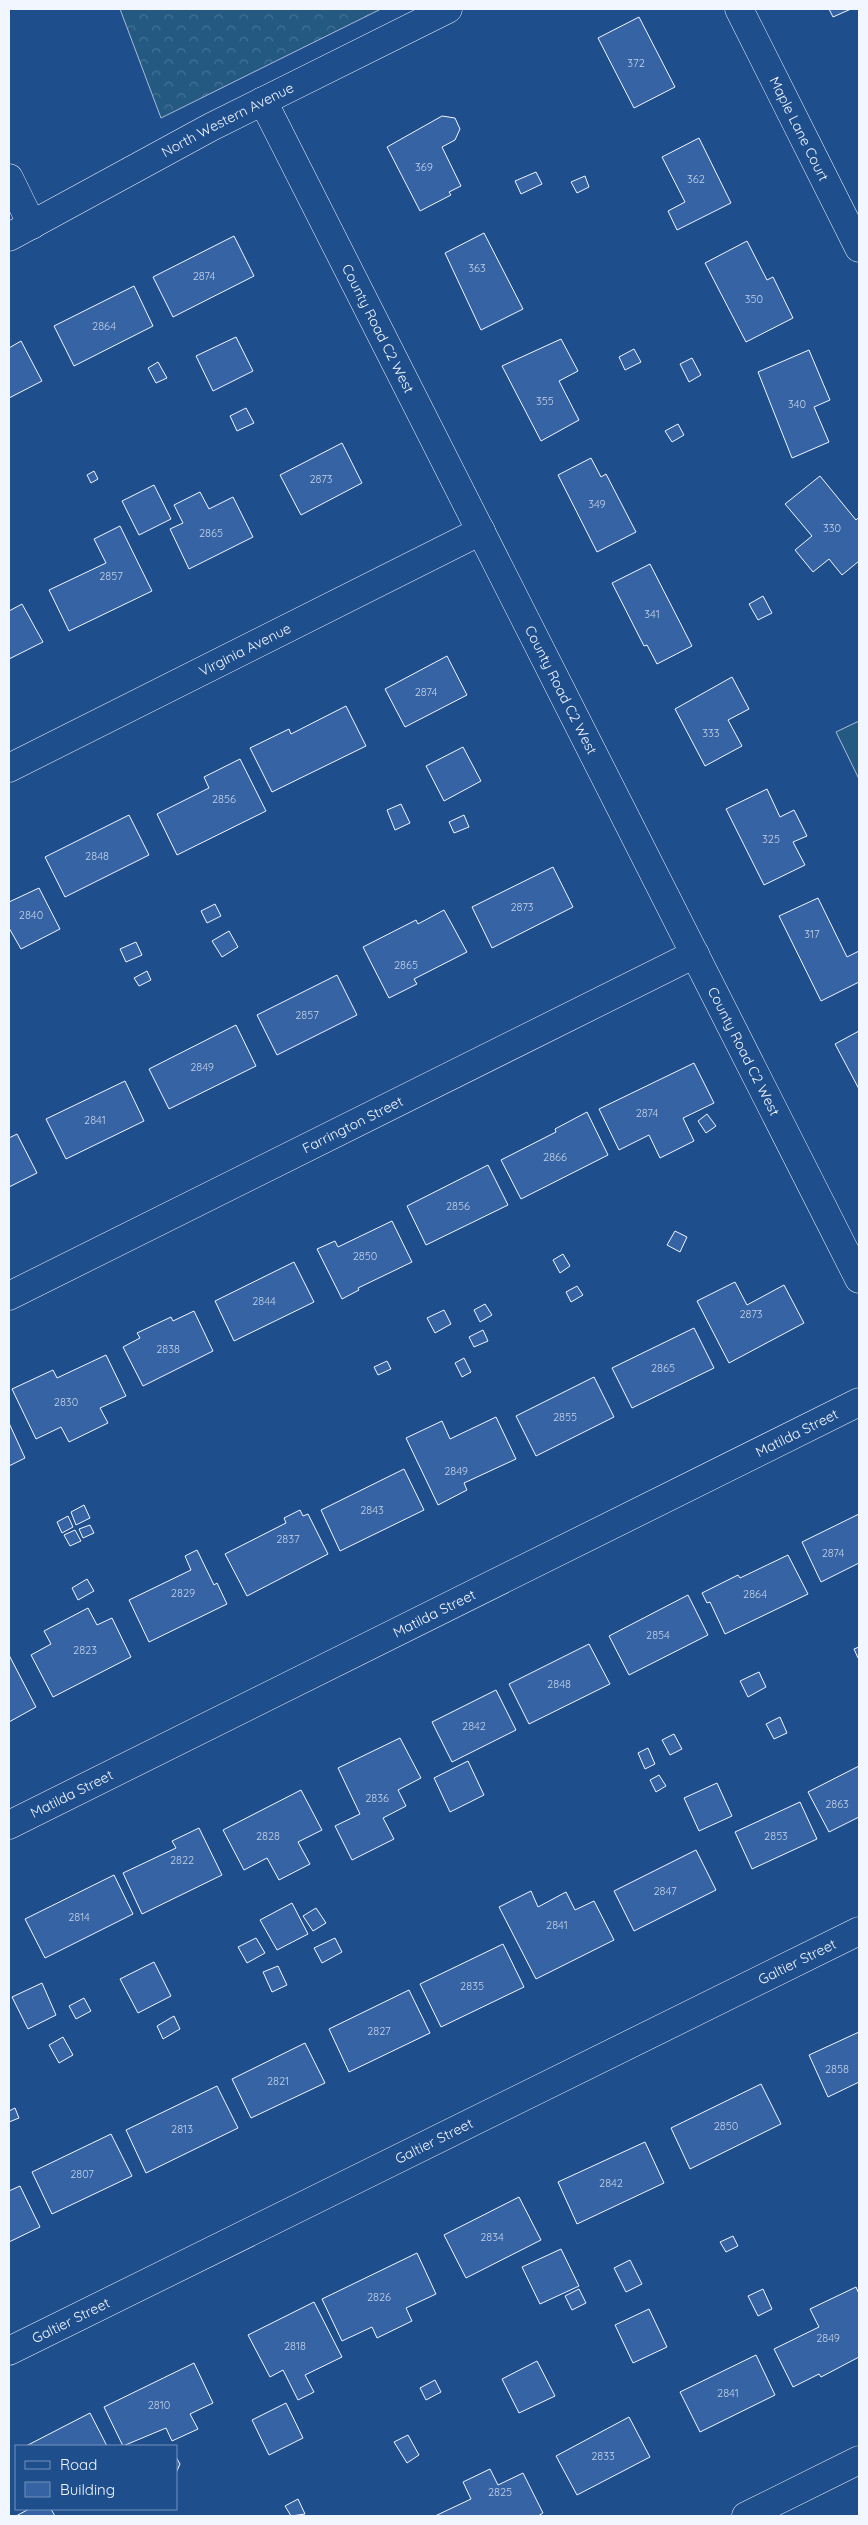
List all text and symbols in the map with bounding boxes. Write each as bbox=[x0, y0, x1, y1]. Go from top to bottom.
house number: 372 bbox=[627, 56, 645, 70]
street label: Maple Lane Court bbox=[765, 73, 833, 184]
street label: North Western Avenue bbox=[158, 78, 297, 161]
house number: 369 bbox=[415, 160, 433, 174]
house number: 362 bbox=[687, 172, 705, 186]
street label: County Road C2 West bbox=[338, 261, 418, 396]
house number: 363 bbox=[468, 261, 486, 275]
house number: 2874 bbox=[193, 269, 216, 283]
house number: 350 bbox=[745, 292, 763, 306]
house number: 2864 bbox=[92, 319, 116, 333]
house number: 355 bbox=[536, 394, 554, 408]
house number: 340 bbox=[788, 397, 806, 411]
house number: 2873 bbox=[309, 472, 333, 486]
house number: 349 bbox=[588, 497, 606, 511]
house number: 330 bbox=[823, 521, 841, 535]
house number: 2865 bbox=[199, 526, 223, 540]
house number: 2857 bbox=[99, 569, 123, 583]
house number: 341 bbox=[644, 607, 660, 621]
street label: Virginia Avenue bbox=[196, 619, 294, 680]
street label: County Road C2 West bbox=[521, 622, 601, 758]
house number: 2874 bbox=[415, 685, 438, 699]
house number: 333 bbox=[702, 726, 720, 740]
house number: 2856 bbox=[212, 792, 236, 806]
house number: 325 bbox=[762, 832, 780, 846]
house number: 2848 bbox=[85, 849, 109, 863]
house number: 2873 bbox=[510, 900, 534, 914]
house number: 2840 bbox=[19, 908, 43, 922]
house number: 317 bbox=[804, 927, 820, 941]
house number: 2865 bbox=[394, 958, 418, 972]
street label: County Road C2 West bbox=[704, 984, 784, 1119]
house number: 2857 bbox=[295, 1008, 319, 1022]
house number: 2849 bbox=[190, 1060, 214, 1074]
street label: Farrington Street bbox=[299, 1092, 406, 1157]
house number: 2874 bbox=[636, 1106, 659, 1120]
house number: 2841 bbox=[84, 1113, 106, 1127]
house number: 2866 bbox=[543, 1150, 567, 1164]
house number: 2856 bbox=[446, 1199, 470, 1213]
house number: 2850 bbox=[353, 1249, 377, 1263]
house number: 2844 bbox=[252, 1294, 276, 1308]
house number: 2873 bbox=[739, 1307, 763, 1321]
house number: 2838 bbox=[156, 1342, 180, 1356]
house number: 2865 bbox=[651, 1361, 675, 1375]
house number: 2830 bbox=[54, 1395, 78, 1409]
street label: Matilda Street bbox=[753, 1405, 841, 1461]
house number: 2855 bbox=[553, 1410, 577, 1424]
house number: 2849 bbox=[444, 1464, 468, 1478]
house number: 2843 bbox=[360, 1503, 384, 1517]
house number: 2837 bbox=[276, 1532, 300, 1546]
house number: 2874 bbox=[822, 1546, 845, 1560]
street label: Matilda Street bbox=[390, 1585, 479, 1641]
house number: 2829 bbox=[171, 1586, 195, 1600]
house number: 2864 bbox=[743, 1587, 767, 1601]
house number: 2854 bbox=[646, 1628, 670, 1642]
house number: 2823 bbox=[73, 1643, 97, 1657]
house number: 2848 bbox=[547, 1677, 571, 1691]
house number: 2842 bbox=[462, 1719, 486, 1733]
street label: Matilda Street bbox=[27, 1766, 116, 1822]
house number: 2836 bbox=[365, 1791, 389, 1805]
house number: 2863 bbox=[825, 1797, 849, 1811]
house number: 2828 bbox=[256, 1829, 280, 1843]
house number: 2853 bbox=[764, 1829, 788, 1843]
house number: 2822 bbox=[170, 1853, 194, 1867]
house number: 2847 bbox=[653, 1884, 677, 1898]
house number: 2814 bbox=[68, 1910, 90, 1924]
house number: 2841 bbox=[546, 1918, 568, 1932]
street label: Galtier Street bbox=[755, 1935, 839, 1988]
house number: 2835 bbox=[460, 1979, 484, 1993]
house number: 2827 bbox=[367, 2024, 391, 2038]
house number: 2858 bbox=[825, 2062, 849, 2076]
house number: 2821 bbox=[267, 2074, 289, 2088]
street label: Galtier Street bbox=[392, 2114, 476, 2168]
house number: 2850 bbox=[714, 2119, 738, 2133]
house number: 2813 bbox=[171, 2122, 193, 2136]
house number: 2807 bbox=[70, 2167, 94, 2181]
house number: 2842 bbox=[599, 2176, 623, 2190]
house number: 2834 bbox=[480, 2230, 504, 2244]
house number: 2826 bbox=[367, 2290, 391, 2304]
street label: Galtier Street bbox=[29, 2293, 113, 2347]
house number: 2849 bbox=[816, 2331, 840, 2345]
house number: 2818 bbox=[284, 2339, 306, 2353]
house number: 2841 bbox=[717, 2386, 739, 2400]
house number: 2810 bbox=[148, 2398, 170, 2412]
legend bbox=[15, 2445, 178, 2510]
house number: 2833 bbox=[591, 2449, 615, 2463]
text: Road bbox=[60, 2455, 97, 2474]
text: Building bbox=[60, 2480, 115, 2499]
house number: 2825 bbox=[488, 2485, 512, 2499]

